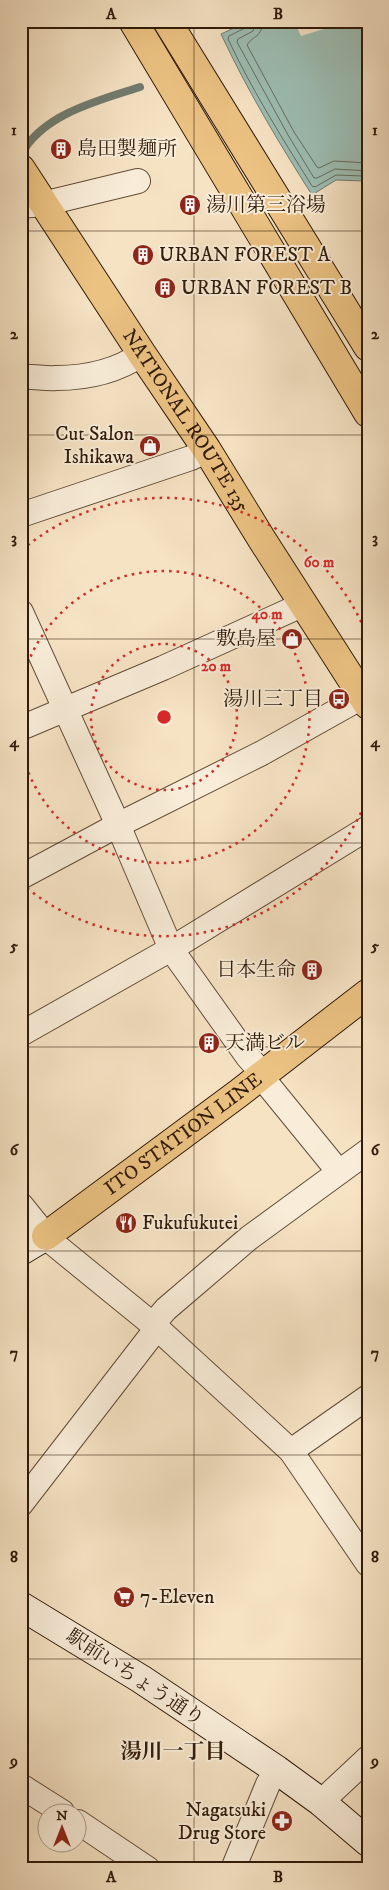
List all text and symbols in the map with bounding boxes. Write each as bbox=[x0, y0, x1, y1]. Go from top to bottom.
text: A bbox=[105, 4, 117, 24]
text: B bbox=[273, 4, 283, 24]
text: 1 bbox=[11, 120, 17, 140]
text: 1 bbox=[372, 120, 378, 140]
building icon: 島田製麺所 bbox=[49, 137, 73, 161]
place label: 島田製麺所 bbox=[77, 137, 177, 162]
building icon: 湯川第三浴場 bbox=[178, 193, 202, 217]
place label: 湯川第三浴場 bbox=[206, 193, 326, 218]
building icon: URBAN FOREST A bbox=[131, 243, 155, 267]
place label: URBAN FOREST A bbox=[159, 243, 330, 268]
building icon: URBAN FOREST B bbox=[153, 276, 177, 300]
place label: URBAN FOREST B bbox=[181, 276, 352, 301]
text: 2 bbox=[10, 324, 19, 344]
text: 2 bbox=[371, 324, 380, 344]
street label: NATIONAL ROUTE 135 bbox=[117, 325, 255, 517]
place label: Cut Salon Ishikawa bbox=[55, 422, 135, 470]
shop icon: Cut Salon Ishikawa bbox=[138, 434, 162, 458]
text: 3 bbox=[11, 528, 17, 548]
text: 3 bbox=[372, 528, 378, 548]
text: 60 m bbox=[304, 553, 335, 572]
text: 40 m bbox=[250, 605, 283, 624]
place label: 敷島屋 bbox=[216, 627, 276, 652]
shop icon: 敷島屋 bbox=[280, 627, 304, 651]
text: 20 m bbox=[201, 657, 232, 676]
place label: 湯川三丁目 bbox=[223, 687, 323, 712]
bus stop icon: 湯川三丁目 bbox=[327, 687, 351, 711]
centre of rings bbox=[155, 708, 173, 726]
text: 4 bbox=[8, 732, 19, 752]
text: 4 bbox=[369, 732, 380, 752]
text: 5 bbox=[9, 936, 18, 956]
text: 5 bbox=[370, 936, 379, 956]
place label: 日本生命 bbox=[216, 958, 296, 983]
building icon: 日本生命 bbox=[300, 958, 324, 982]
building icon: 天満ビル bbox=[197, 1031, 221, 1055]
place label: 天満ビル bbox=[225, 1031, 305, 1056]
street label: ITO STATION LINE bbox=[99, 1067, 267, 1201]
text: 6 bbox=[10, 1140, 20, 1160]
text: 6 bbox=[371, 1140, 381, 1160]
restaurant icon: Fukufukutei bbox=[114, 1211, 138, 1235]
place label: Fukufukutei bbox=[142, 1211, 238, 1236]
text: 7 bbox=[10, 1343, 18, 1363]
text: 7 bbox=[371, 1343, 379, 1363]
text: 8 bbox=[10, 1547, 18, 1567]
text: 8 bbox=[371, 1547, 379, 1567]
supermarket icon: 7-Eleven bbox=[112, 1585, 136, 1609]
place label: 7-Eleven bbox=[140, 1585, 215, 1610]
street label: 駅前いちょう通り bbox=[61, 1624, 209, 1732]
district label: 湯川一丁目 bbox=[121, 1739, 226, 1765]
text: 9 bbox=[9, 1751, 18, 1771]
text: 9 bbox=[370, 1751, 379, 1771]
place label: Nagatsuki Drug Store bbox=[178, 1798, 266, 1846]
north arrow bbox=[38, 1802, 88, 1852]
text: N bbox=[56, 1807, 68, 1825]
pharmacy icon: Nagatsuki Drug Store bbox=[270, 1809, 294, 1833]
text: A bbox=[105, 1867, 117, 1887]
text: B bbox=[273, 1867, 283, 1887]

